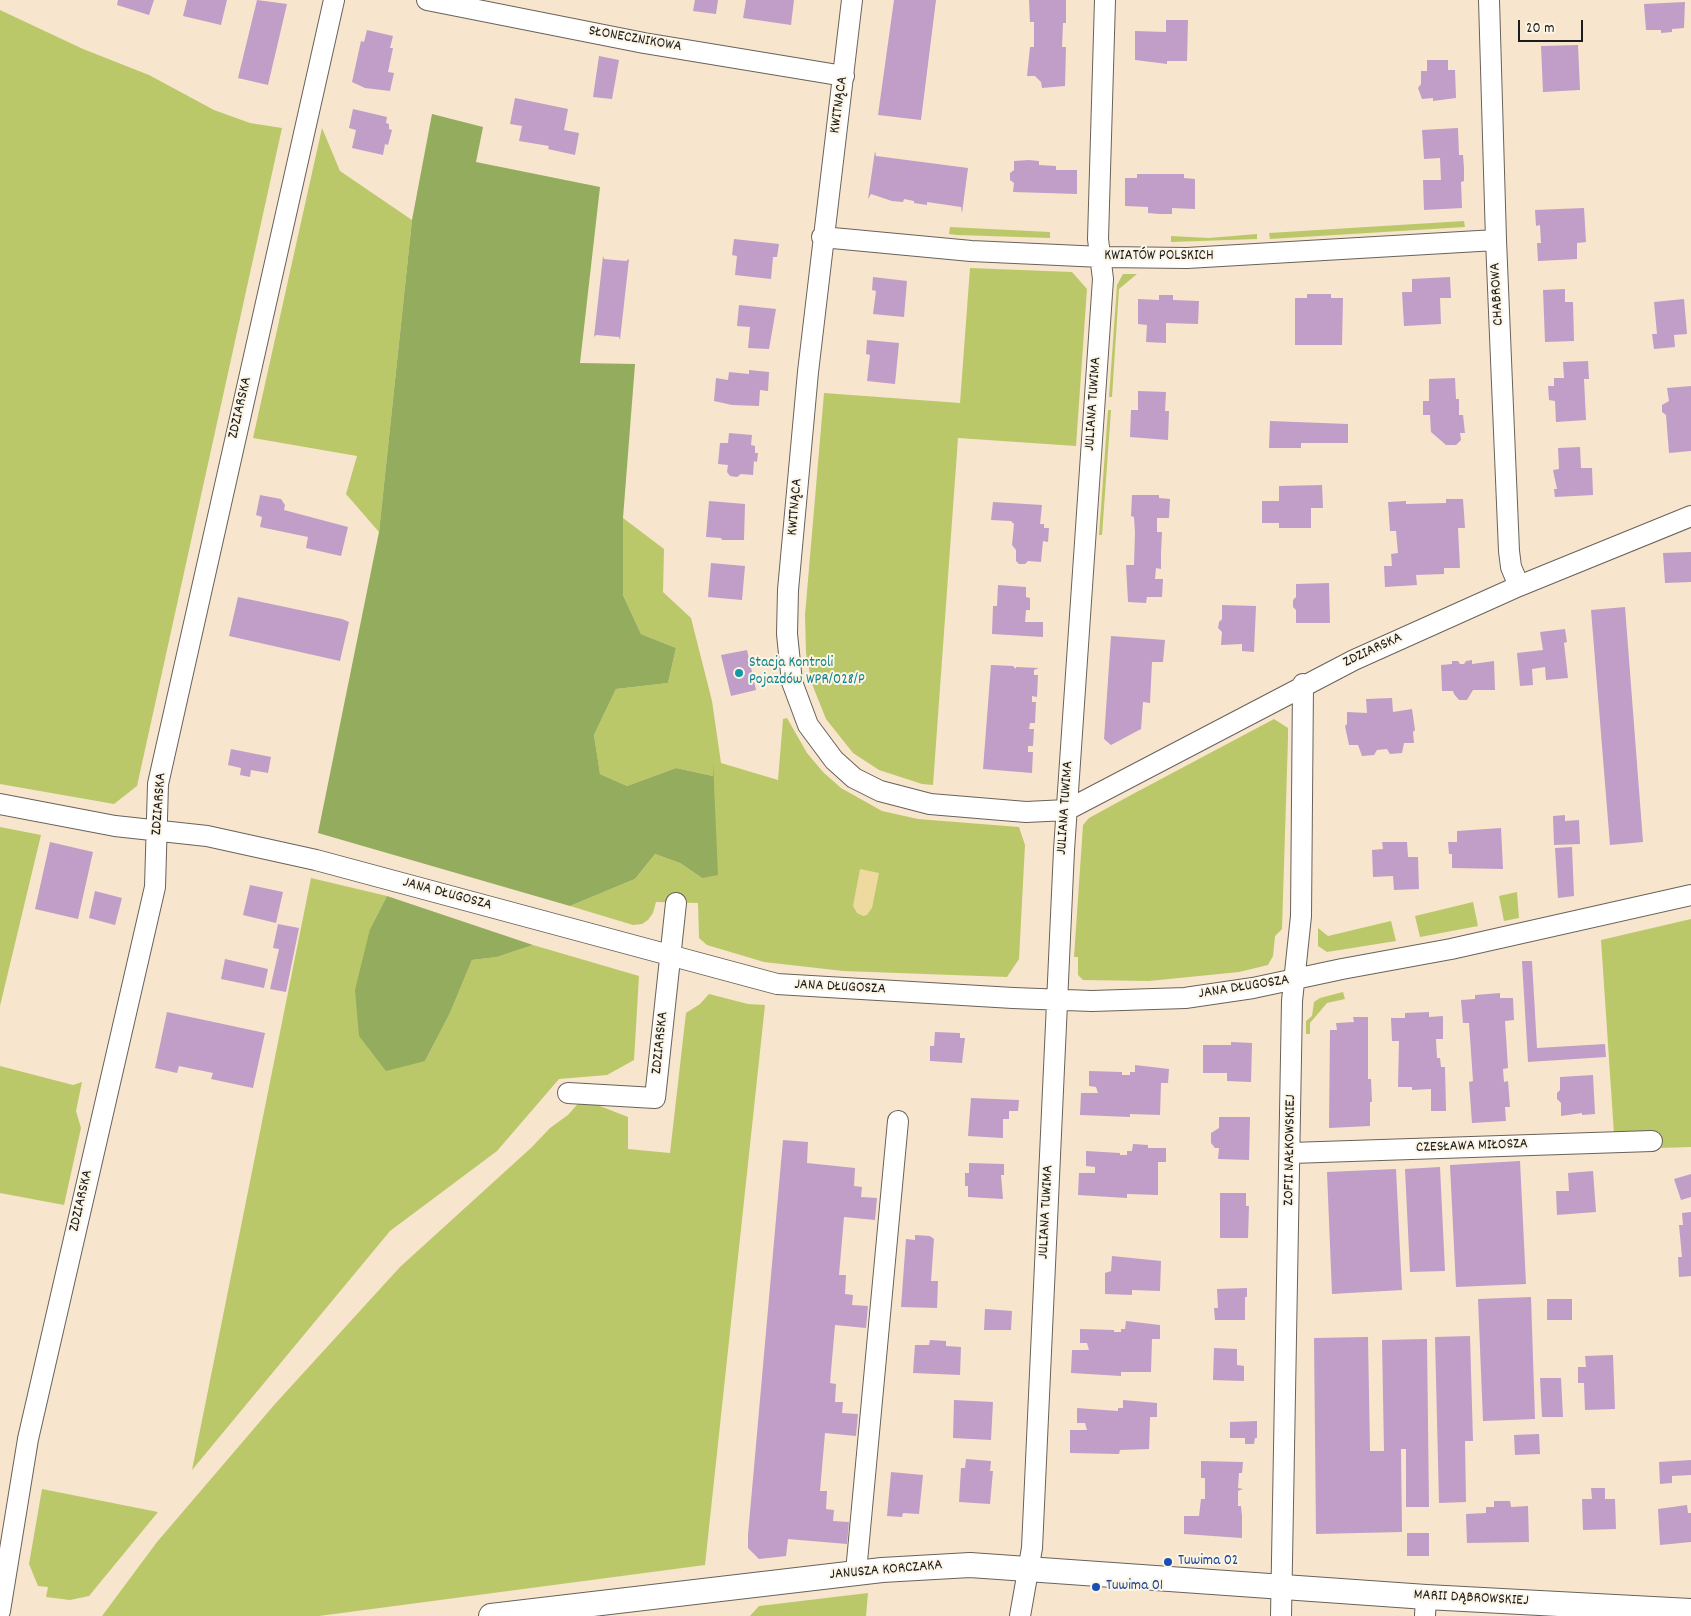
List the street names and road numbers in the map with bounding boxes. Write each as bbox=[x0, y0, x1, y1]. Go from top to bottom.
street label: SŁONECZNIKOWA bbox=[587, 23, 683, 57]
street label: KWITNĄCA bbox=[827, 75, 853, 135]
street label: KWIATÓW POLSKICH bbox=[1104, 248, 1214, 266]
street label: CHABROWA bbox=[1487, 262, 1509, 326]
street label: JULIANA TUWIMA bbox=[1082, 356, 1106, 452]
street label: ZDZIARSKA bbox=[225, 375, 257, 441]
street label: KWITNĄCA bbox=[785, 478, 807, 536]
street label: ZDZIARSKA bbox=[1341, 630, 1405, 672]
street label: JULIANA TUWIMA bbox=[1054, 760, 1078, 856]
street label: ZDZIARSKA bbox=[149, 772, 171, 836]
street label: JANA DŁUGOSZA bbox=[400, 874, 494, 916]
street label: JANA DŁUGOSZA bbox=[1197, 972, 1291, 1004]
street label: JANA DŁUGOSZA bbox=[794, 977, 886, 999]
street label: ZDZIARSKA bbox=[649, 1011, 673, 1075]
street label: ZOFII NAŁKOWSKIEJ bbox=[1281, 1094, 1301, 1206]
street label: CZESŁAWA MIŁOSZA bbox=[1416, 1136, 1528, 1158]
street label: JULIANA TUWIMA bbox=[1036, 1165, 1058, 1259]
street label: ZDZIARSKA bbox=[66, 1168, 98, 1234]
street label: JANUSZA KORCZAKA bbox=[829, 1557, 943, 1585]
street label: MARII DĄBROWSKIEJ bbox=[1413, 1587, 1529, 1611]

